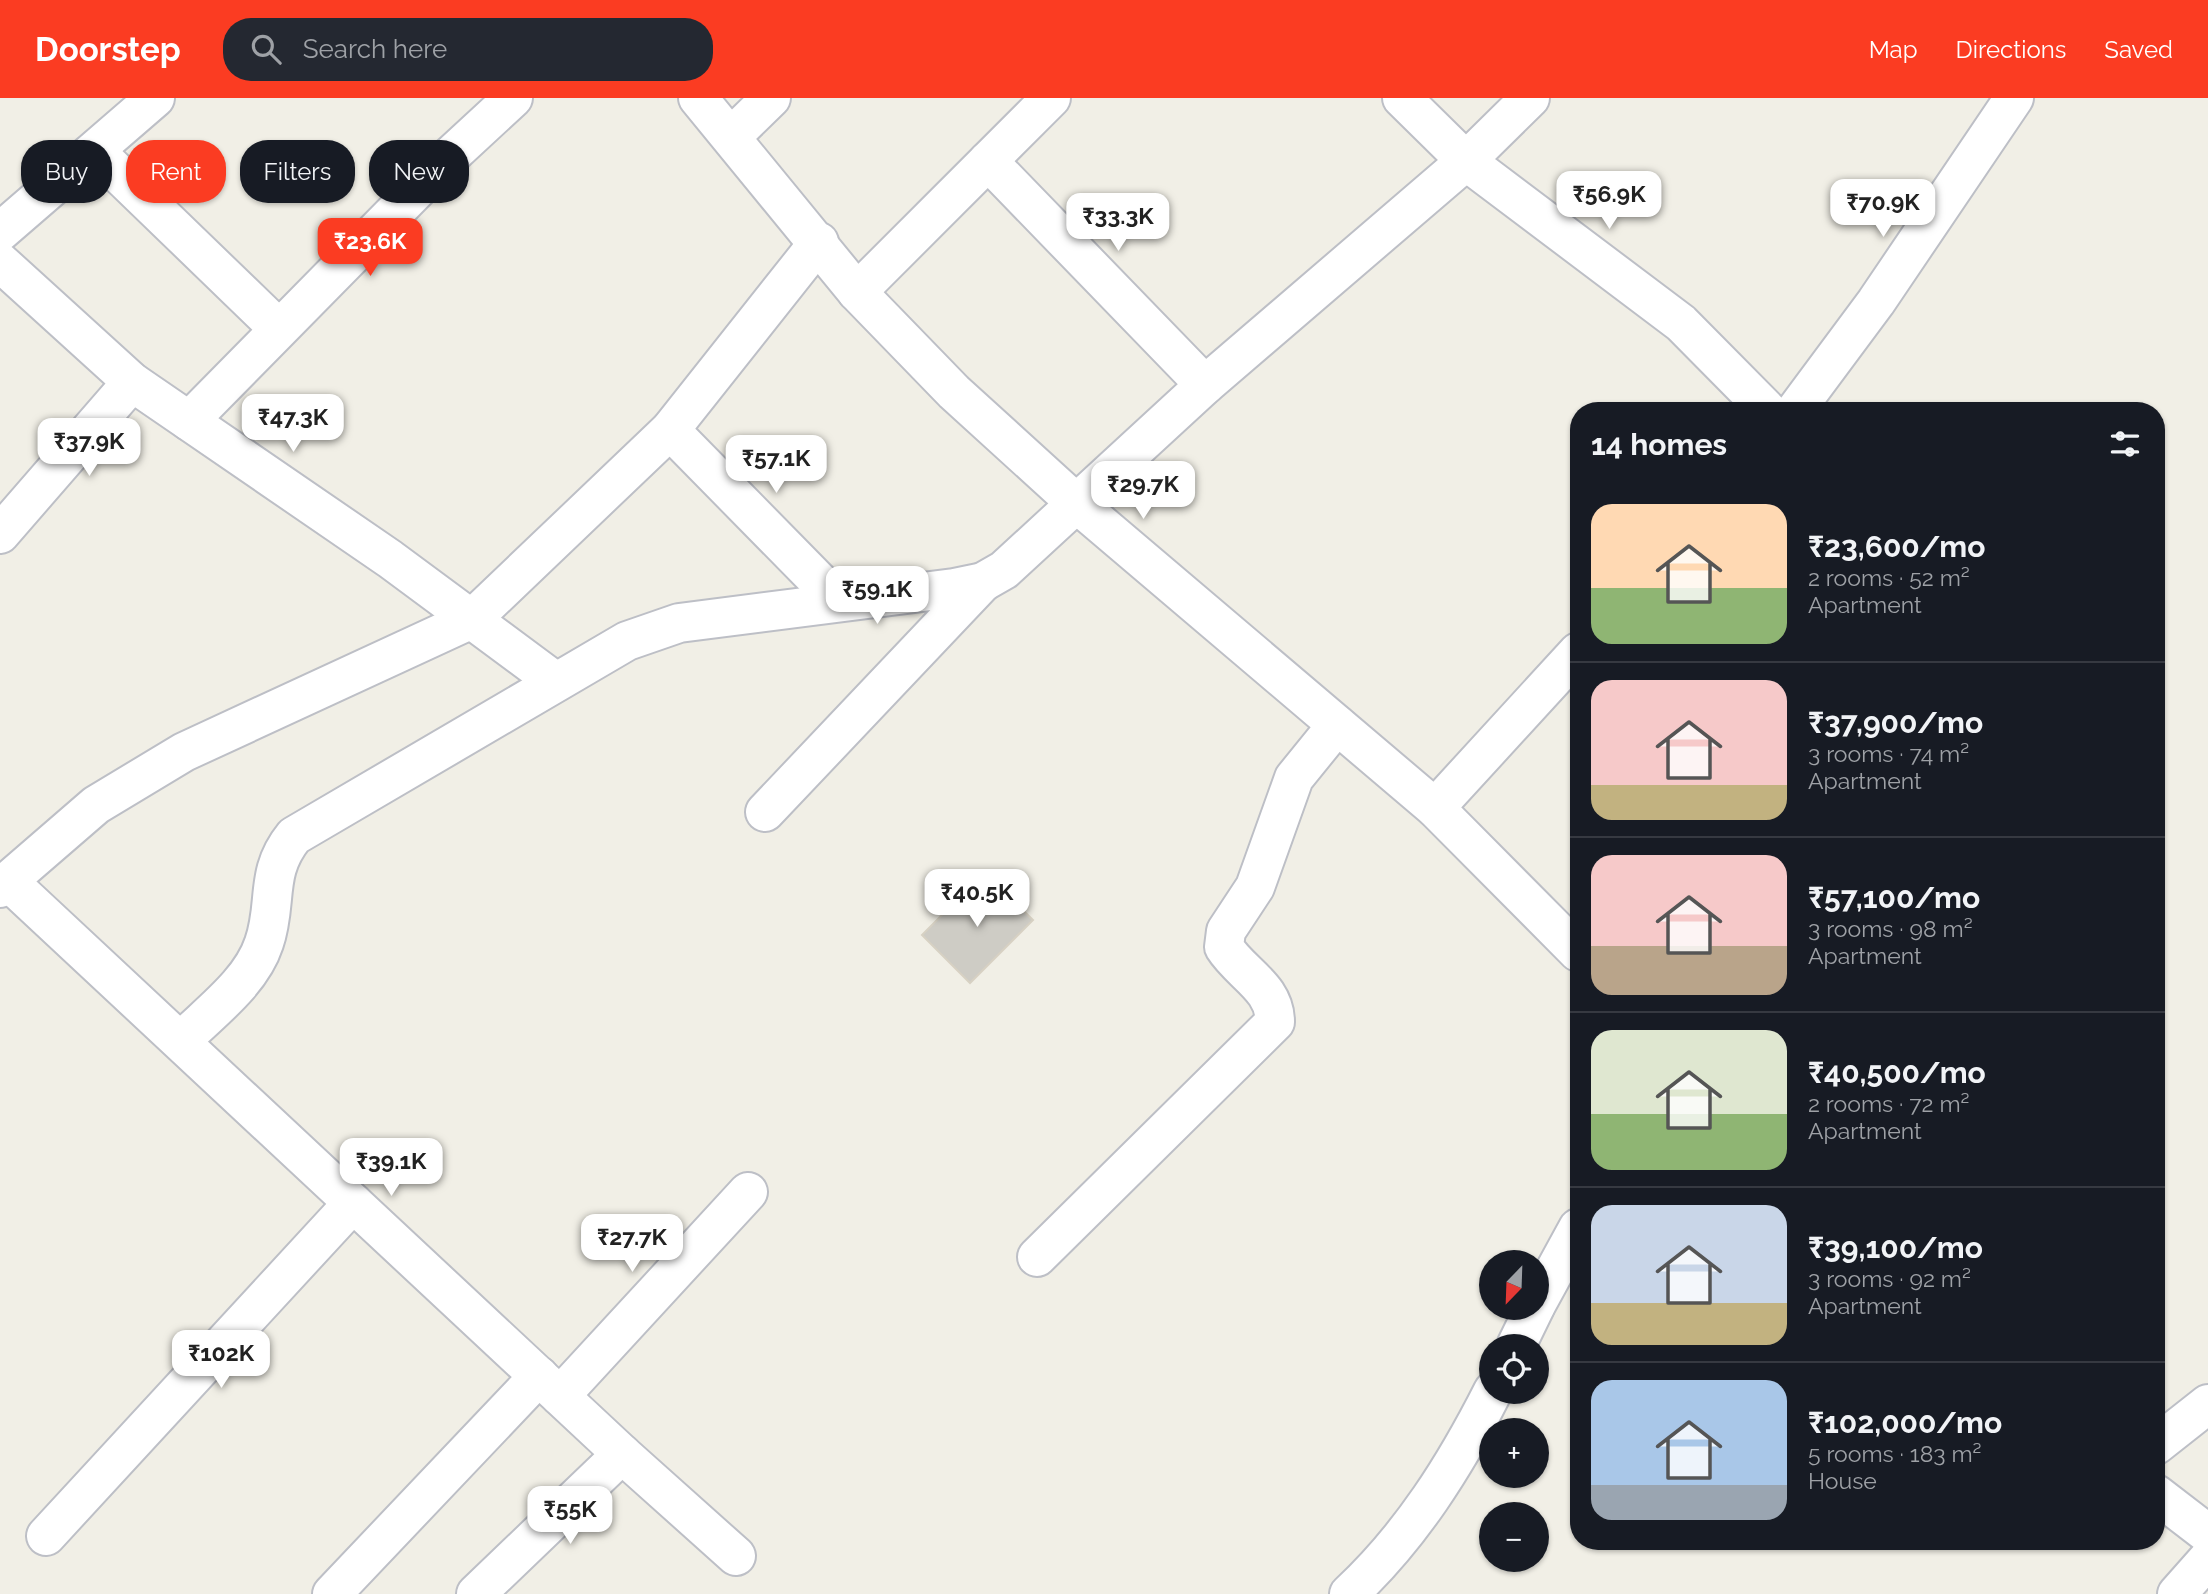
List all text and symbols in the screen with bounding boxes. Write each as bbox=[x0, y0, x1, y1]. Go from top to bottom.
search box bbox=[223, 18, 713, 81]
text: Doorstep bbox=[35, 30, 181, 69]
icon: search bbox=[247, 30, 285, 68]
text: Search here bbox=[303, 34, 447, 64]
text: Map bbox=[1869, 35, 1918, 64]
text: Directions bbox=[1956, 35, 2066, 64]
text: Saved bbox=[2104, 35, 2173, 64]
chip: Buy bbox=[21, 140, 112, 203]
chip: Rent bbox=[126, 140, 226, 203]
chip: Filters bbox=[240, 140, 355, 203]
chip: New bbox=[369, 140, 469, 203]
pin: ₹56.9K bbox=[1552, 172, 1666, 231]
text: ₹56.9K bbox=[1572, 180, 1646, 207]
pin: ₹70.9K bbox=[1826, 180, 1940, 239]
text: ₹70.9K bbox=[1846, 188, 1920, 215]
pin: ₹33.3K bbox=[1061, 194, 1175, 253]
text: ₹33.3K bbox=[1082, 202, 1154, 229]
pin: ₹23.6K bbox=[313, 218, 427, 278]
text: ₹23.6K bbox=[334, 227, 406, 254]
pin: ₹47.3K bbox=[236, 394, 350, 454]
text: ₹47.3K bbox=[258, 403, 328, 430]
pin: ₹37.9K bbox=[32, 418, 146, 478]
icon: filters bbox=[2106, 425, 2144, 463]
text: ₹37.9K bbox=[54, 427, 124, 454]
text: 14 homes bbox=[1591, 427, 1727, 462]
pin: ₹57.1K bbox=[719, 436, 833, 495]
text: ₹57.1K bbox=[742, 444, 810, 471]
pin: ₹29.7K bbox=[1086, 462, 1200, 521]
text: ₹29.7K bbox=[1107, 470, 1179, 497]
text: ₹23,600/mo bbox=[1808, 529, 1985, 564]
icon: home bbox=[1647, 532, 1731, 616]
text: 2 rooms · 52 m² bbox=[1808, 564, 1970, 591]
pin: ₹59.1K bbox=[820, 566, 934, 626]
text: ₹59.1K bbox=[842, 575, 912, 602]
text: Apartment bbox=[1808, 591, 1922, 618]
text: ₹37,900/mo bbox=[1808, 705, 1983, 740]
icon: home bbox=[1647, 708, 1731, 792]
text: 3 rooms · 74 m² bbox=[1808, 740, 1969, 767]
text: Apartment bbox=[1808, 767, 1922, 794]
pin: ₹40.5K bbox=[920, 870, 1034, 929]
text: ₹40.5K bbox=[941, 878, 1013, 905]
text: ₹57,100/mo bbox=[1808, 880, 1980, 915]
icon: home bbox=[1647, 883, 1731, 967]
text: 3 rooms · 98 m² bbox=[1808, 915, 1973, 942]
text: Apartment bbox=[1808, 942, 1922, 969]
text: ₹40,500/mo bbox=[1808, 1055, 1986, 1090]
icon: home bbox=[1647, 1058, 1731, 1142]
text: 2 rooms · 72 m² bbox=[1808, 1090, 1969, 1117]
text: Apartment bbox=[1808, 1117, 1922, 1144]
pin: ₹39.1K bbox=[334, 1138, 448, 1198]
text: ₹39.1K bbox=[356, 1147, 426, 1174]
pin: ₹27.7K bbox=[575, 1214, 689, 1274]
text: ₹27.7K bbox=[597, 1223, 667, 1250]
text: ₹39,100/mo bbox=[1808, 1230, 1983, 1265]
icon: home bbox=[1647, 1233, 1731, 1317]
north arrow bbox=[1479, 1250, 1549, 1320]
map controls bbox=[1479, 1250, 1549, 1572]
text: 3 rooms · 92 m² bbox=[1808, 1265, 1971, 1292]
text: Apartment bbox=[1808, 1292, 1922, 1319]
pin: ₹102K bbox=[172, 1330, 270, 1390]
button: locate bbox=[1479, 1334, 1549, 1404]
text: ₹102K bbox=[188, 1339, 254, 1366]
text: ₹102,000/mo bbox=[1808, 1405, 2002, 1440]
icon: home bbox=[1647, 1408, 1731, 1492]
button: + bbox=[1479, 1418, 1549, 1488]
text: 5 rooms · 183 m² bbox=[1808, 1440, 1982, 1467]
text: House bbox=[1808, 1467, 1877, 1494]
pin: ₹55K bbox=[529, 1486, 611, 1546]
text: ₹55K bbox=[543, 1495, 597, 1522]
button: − bbox=[1479, 1502, 1549, 1572]

